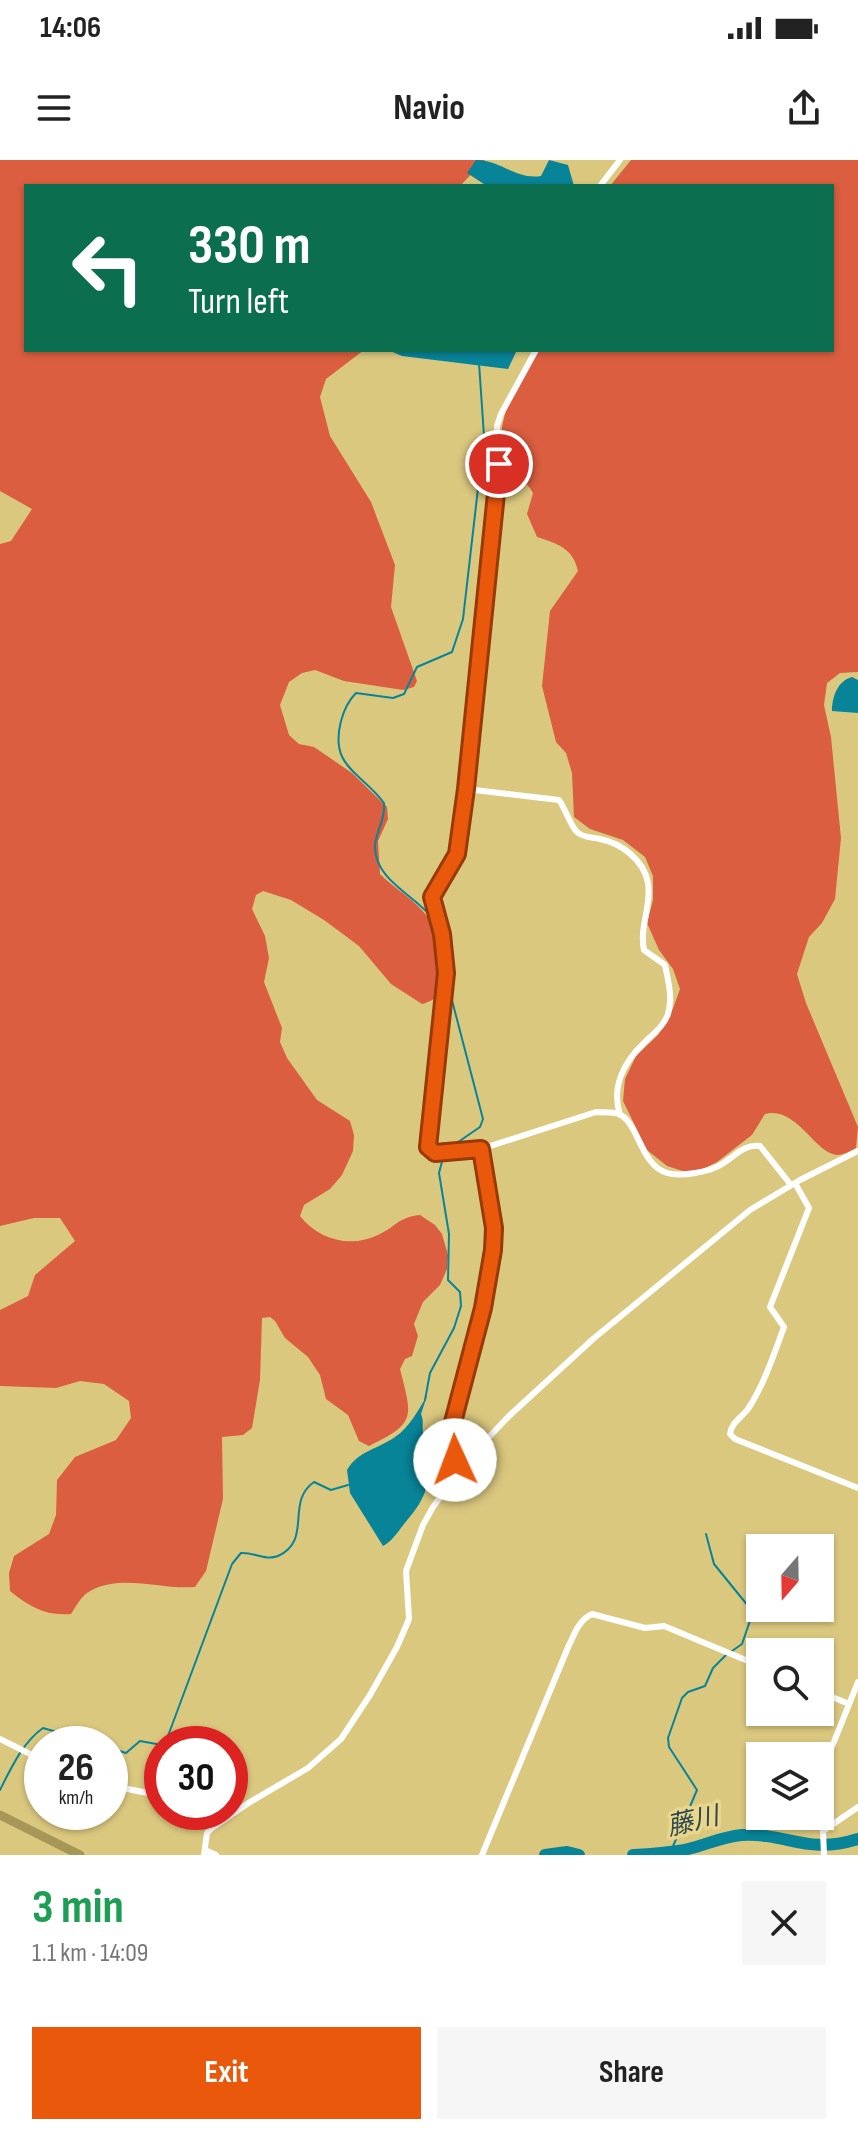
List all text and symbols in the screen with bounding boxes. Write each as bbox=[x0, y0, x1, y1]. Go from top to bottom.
text: 14:06 bbox=[40, 10, 101, 46]
icon: menu bbox=[32, 86, 76, 130]
icon: share bbox=[782, 86, 826, 130]
text: Navio bbox=[393, 87, 465, 130]
text: 330 m bbox=[188, 213, 311, 280]
icon: left bbox=[56, 216, 160, 320]
text: Turn left bbox=[188, 281, 289, 324]
pin bbox=[465, 430, 533, 498]
icon: arrive bbox=[477, 442, 521, 486]
position arrow bbox=[413, 1418, 497, 1502]
north arrow bbox=[746, 1534, 834, 1622]
map controls bbox=[746, 1534, 834, 1830]
button: search bbox=[746, 1638, 834, 1726]
speed limit sign: 30 bbox=[144, 1726, 248, 1830]
button: layers bbox=[746, 1742, 834, 1830]
text: 26 bbox=[58, 1744, 94, 1792]
text: km/h bbox=[59, 1786, 93, 1810]
water label: 藤川 bbox=[664, 1800, 725, 1843]
text: 3 min bbox=[32, 1879, 124, 1936]
button: close bbox=[742, 1881, 826, 1965]
text: 1.1 km · 14:09 bbox=[32, 1938, 148, 1969]
button: Exit bbox=[32, 2027, 421, 2119]
button: Share bbox=[437, 2027, 826, 2119]

